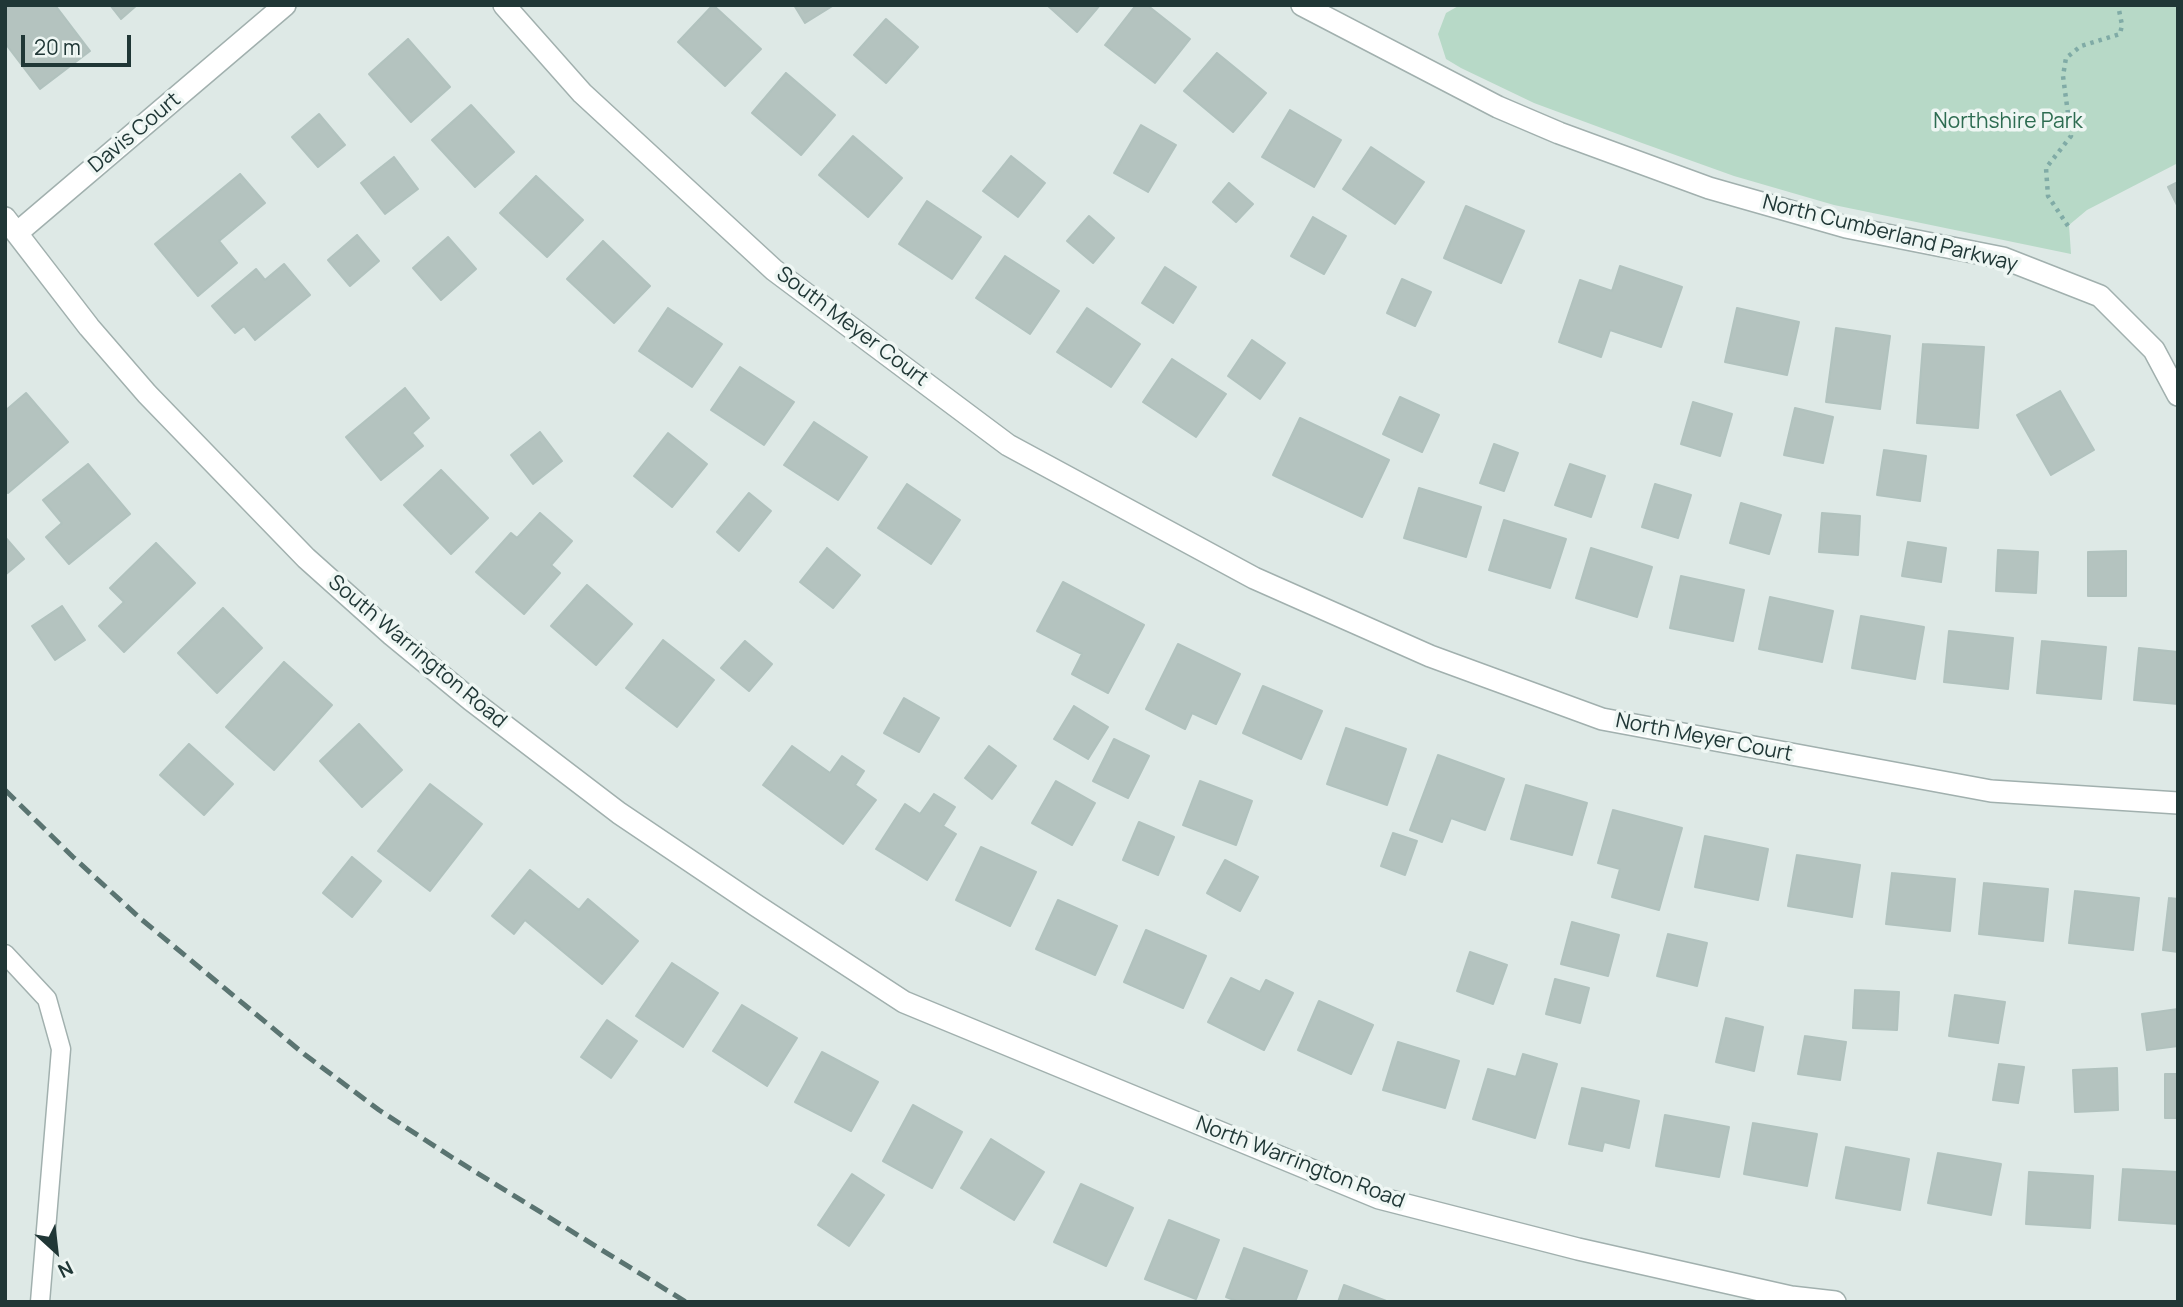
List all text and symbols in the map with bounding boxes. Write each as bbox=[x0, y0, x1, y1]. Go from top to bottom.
scale bar bbox=[24, 21, 135, 65]
text: 20 m bbox=[34, 33, 81, 61]
street label: Davis Court bbox=[84, 87, 186, 179]
park label: Northshire Park bbox=[1933, 109, 2083, 135]
street label: North Cumberland Parkway bbox=[1760, 190, 2020, 278]
street label: South Meyer Court bbox=[771, 262, 933, 392]
street label: South Warrington Road bbox=[323, 570, 511, 734]
street label: North Meyer Court bbox=[1613, 708, 1795, 768]
street label: North Warrington Road bbox=[1192, 1112, 1408, 1214]
north arrow bbox=[21, 1216, 91, 1286]
text: N bbox=[54, 1255, 78, 1284]

